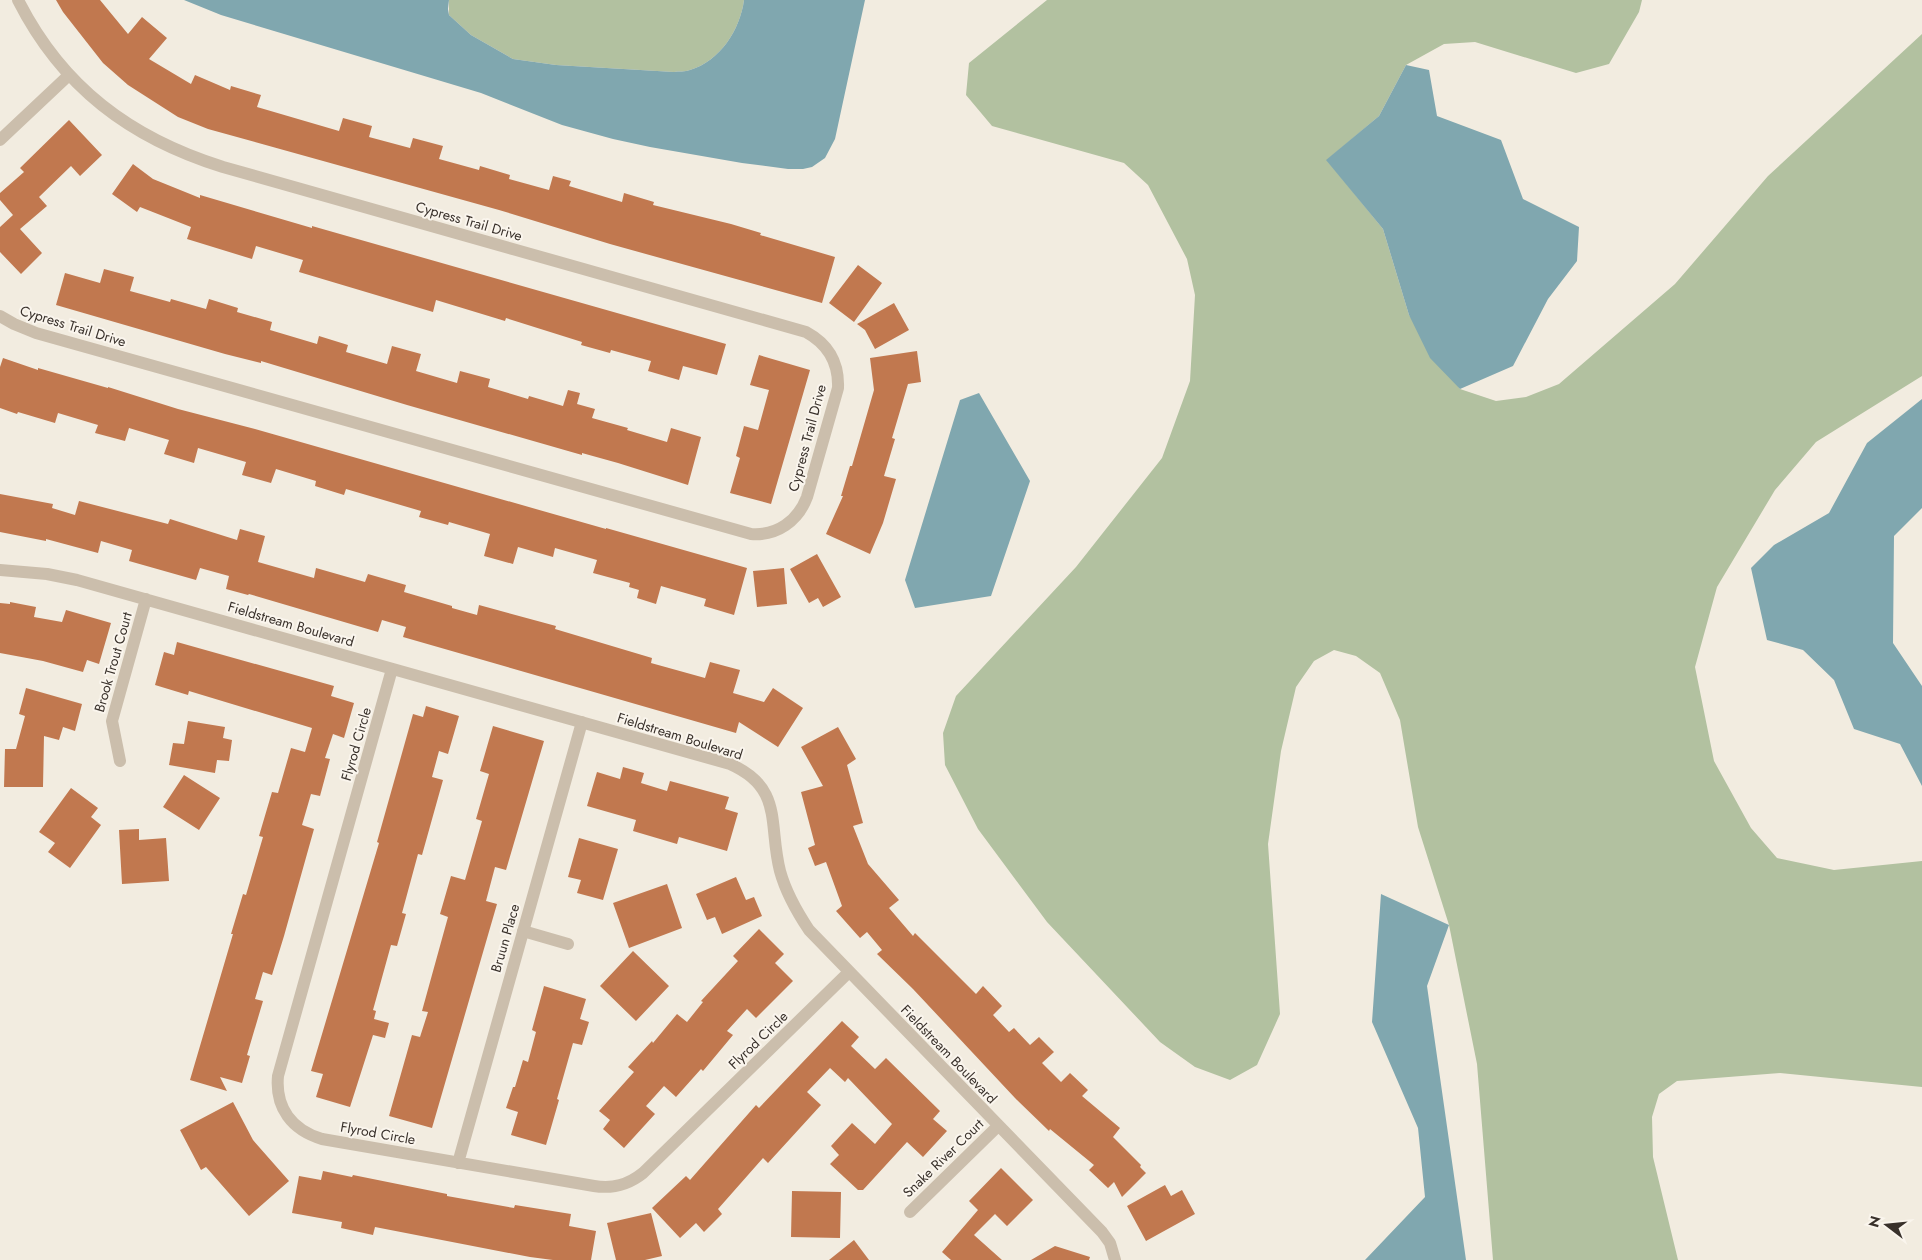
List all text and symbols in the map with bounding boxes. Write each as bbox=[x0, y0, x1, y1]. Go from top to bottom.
street label: Cypress Trail Drive bbox=[413, 196, 525, 246]
street label: Cypress Trail Drive bbox=[17, 300, 129, 352]
street label: Cypress Trail Drive bbox=[783, 382, 831, 494]
street label: Fieldstream Boulevard bbox=[226, 596, 356, 652]
street label: Brook Trout Court bbox=[89, 609, 137, 714]
street label: Flyrod Circle bbox=[336, 705, 376, 783]
street label: Fieldstream Boulevard bbox=[615, 707, 745, 765]
street label: Bruun Place bbox=[486, 901, 524, 975]
street label: Fieldstream Boulevard bbox=[897, 1000, 1001, 1108]
street label: Flyrod Circle bbox=[724, 1006, 792, 1074]
street label: Snake River Court bbox=[898, 1114, 988, 1202]
street label: Flyrod Circle bbox=[339, 1117, 417, 1149]
north arrow bbox=[1862, 1200, 1912, 1250]
text: N bbox=[1863, 1213, 1886, 1230]

